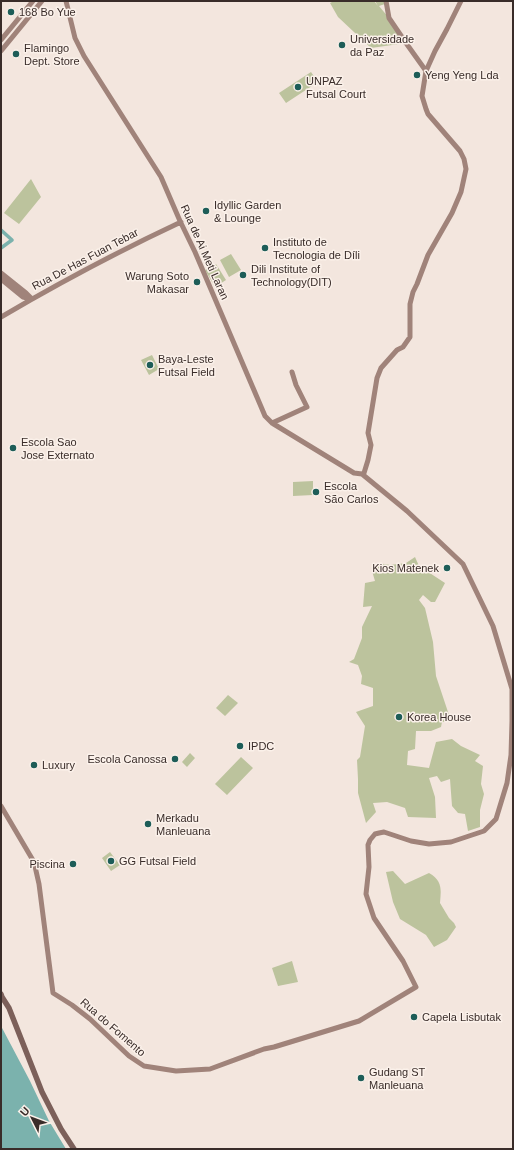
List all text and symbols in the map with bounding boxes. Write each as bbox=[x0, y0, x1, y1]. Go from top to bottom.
place label: 168 Bo Yue bbox=[19, 6, 76, 18]
marker: 168 Bo Yue bbox=[6, 7, 16, 17]
place label: Universidade da Paz bbox=[350, 33, 414, 58]
marker: Universidade da Paz bbox=[337, 40, 347, 50]
place label: Flamingo Dept. Store bbox=[24, 42, 80, 67]
marker: Flamingo Dept. Store bbox=[11, 49, 21, 59]
place label: Yeng Yeng Lda bbox=[425, 69, 500, 81]
marker: Yeng Yeng Lda bbox=[412, 70, 422, 80]
place label: UNPAZ Futsal Court bbox=[306, 75, 366, 100]
marker: UNPAZ Futsal Court bbox=[293, 82, 303, 92]
place label: Idyllic Garden & Lounge bbox=[214, 199, 281, 224]
street label: Rua de Ai Meti Laran bbox=[179, 203, 231, 301]
marker: Idyllic Garden & Lounge bbox=[201, 206, 211, 216]
street label: Rua De Has Fuan Tebar bbox=[30, 226, 140, 292]
place label: Instituto de Tecnologia de Díli bbox=[273, 236, 360, 261]
marker: Instituto de Tecnologia de Díli bbox=[260, 243, 270, 253]
place label: Dili Institute of Technology(DIT) bbox=[251, 263, 332, 288]
place label: Warung Soto Makasar bbox=[125, 270, 189, 295]
marker: Dili Institute of Technology(DIT) bbox=[238, 270, 248, 280]
marker: Warung Soto Makasar bbox=[192, 277, 202, 287]
place label: Baya-Leste Futsal Field bbox=[158, 353, 215, 378]
marker: Baya-Leste Futsal Field bbox=[145, 360, 155, 370]
place label: Escola Sao Jose Externato bbox=[21, 436, 94, 461]
marker: Escola Sao Jose Externato bbox=[8, 443, 18, 453]
place label: Escola São Carlos bbox=[324, 480, 379, 505]
marker: Escola São Carlos bbox=[311, 487, 321, 497]
place label: Kios Matenek bbox=[372, 562, 439, 574]
marker: Kios Matenek bbox=[442, 563, 452, 573]
place label: Korea House bbox=[407, 711, 471, 723]
marker: Korea House bbox=[394, 712, 404, 722]
place label: IPDC bbox=[248, 740, 274, 752]
marker: IPDC bbox=[235, 741, 245, 751]
place label: Escola Canossa bbox=[88, 753, 168, 765]
marker: Escola Canossa bbox=[170, 754, 180, 764]
place label: Luxury bbox=[42, 759, 76, 771]
marker: Luxury bbox=[29, 760, 39, 770]
place label: Merkadu Manleuana bbox=[156, 812, 211, 837]
marker: Merkadu Manleuana bbox=[143, 819, 153, 829]
place label: GG Futsal Field bbox=[119, 855, 196, 867]
marker: GG Futsal Field bbox=[106, 856, 116, 866]
place label: Piscina bbox=[30, 858, 66, 870]
marker: Piscina bbox=[68, 859, 78, 869]
street label: Rua do Fomento bbox=[78, 996, 148, 1058]
place label: Capela Lisbutak bbox=[422, 1011, 501, 1023]
marker: Capela Lisbutak bbox=[409, 1012, 419, 1022]
place label: Gudang ST Manleuana bbox=[369, 1066, 426, 1091]
marker: Gudang ST Manleuana bbox=[356, 1073, 366, 1083]
north arrow bbox=[12, 1098, 52, 1138]
text: U bbox=[17, 1104, 32, 1118]

